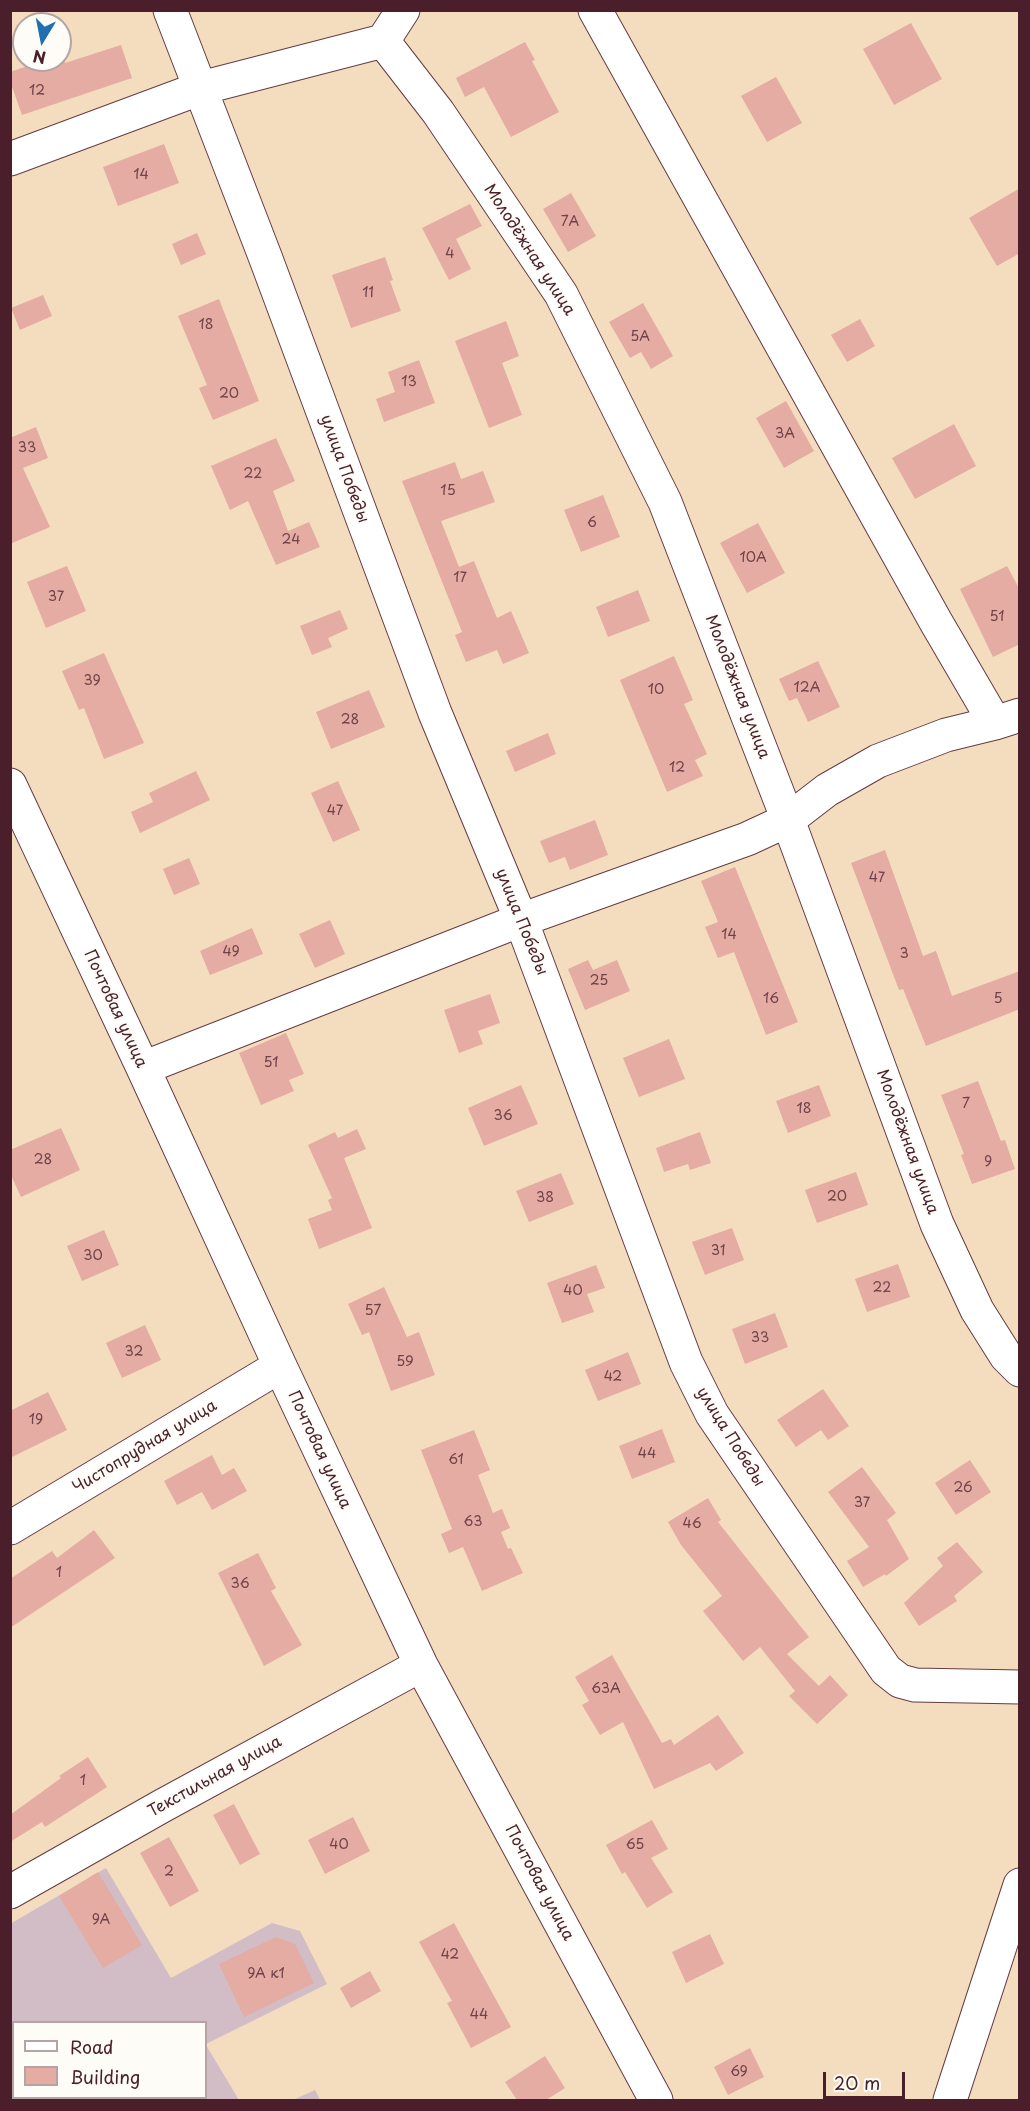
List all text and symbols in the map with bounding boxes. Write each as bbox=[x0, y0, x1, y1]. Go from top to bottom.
north arrow bbox=[12, 12, 72, 72]
text: N bbox=[31, 45, 48, 71]
house number: 12 bbox=[29, 83, 45, 99]
house number: 14 bbox=[133, 167, 149, 183]
street label: Молодёжная улица bbox=[479, 181, 579, 319]
house number: 7А bbox=[561, 214, 579, 230]
house number: 4 bbox=[445, 246, 455, 262]
house number: 11 bbox=[362, 285, 374, 301]
house number: 18 bbox=[198, 317, 214, 333]
house number: 5А bbox=[630, 329, 650, 345]
house number: 13 bbox=[401, 374, 417, 390]
house number: 20 bbox=[219, 386, 239, 402]
street label: улица Победы bbox=[316, 412, 372, 526]
house number: 3А bbox=[775, 426, 795, 442]
house number: 33 bbox=[18, 440, 36, 456]
house number: 22 bbox=[244, 466, 262, 482]
house number: 15 bbox=[440, 483, 456, 499]
house number: 6 bbox=[587, 515, 597, 531]
house number: 24 bbox=[282, 532, 300, 548]
house number: 10А bbox=[739, 550, 767, 566]
house number: 17 bbox=[453, 570, 467, 586]
house number: 37 bbox=[48, 589, 64, 605]
house number: 51 bbox=[990, 609, 1004, 625]
street label: Молодёжная улица bbox=[701, 612, 773, 762]
house number: 39 bbox=[83, 673, 101, 689]
house number: 12А bbox=[794, 680, 820, 696]
house number: 10 bbox=[648, 682, 664, 698]
house number: 28 bbox=[341, 712, 359, 728]
house number: 12 bbox=[669, 760, 685, 776]
house number: 47 bbox=[327, 803, 343, 819]
street label: улица Победы bbox=[491, 866, 551, 978]
house number: 47 bbox=[869, 870, 885, 886]
house number: 14 bbox=[721, 927, 737, 943]
house number: 49 bbox=[222, 944, 240, 960]
house number: 3 bbox=[899, 946, 909, 962]
street label: Почтовая улица bbox=[79, 947, 151, 1071]
house number: 25 bbox=[590, 973, 608, 989]
house number: 16 bbox=[763, 991, 779, 1007]
house number: 5 bbox=[993, 991, 1003, 1007]
house number: 51 bbox=[264, 1055, 278, 1071]
street label: Молодёжная улица bbox=[872, 1067, 942, 1217]
house number: 7 bbox=[962, 1096, 970, 1112]
house number: 18 bbox=[796, 1101, 812, 1117]
house number: 36 bbox=[493, 1108, 513, 1124]
house number: 28 bbox=[34, 1152, 52, 1168]
house number: 9 bbox=[984, 1154, 992, 1170]
house number: 20 bbox=[827, 1189, 847, 1205]
house number: 38 bbox=[536, 1190, 554, 1206]
house number: 31 bbox=[711, 1243, 725, 1259]
house number: 30 bbox=[83, 1248, 103, 1264]
house number: 22 bbox=[873, 1280, 891, 1296]
house number: 40 bbox=[563, 1283, 583, 1299]
house number: 57 bbox=[365, 1303, 381, 1319]
house number: 33 bbox=[751, 1330, 769, 1346]
house number: 32 bbox=[125, 1344, 143, 1360]
house number: 59 bbox=[396, 1354, 414, 1370]
house number: 42 bbox=[604, 1369, 622, 1385]
street label: улица Победы bbox=[692, 1384, 768, 1490]
street label: Почтовая улица bbox=[283, 1388, 355, 1512]
street label: Чистопрудная улица bbox=[69, 1396, 221, 1498]
house number: 19 bbox=[29, 1412, 43, 1428]
house number: 44 bbox=[638, 1446, 656, 1462]
house number: 61 bbox=[448, 1452, 464, 1468]
house number: 26 bbox=[953, 1480, 973, 1496]
house number: 37 bbox=[854, 1495, 870, 1511]
house number: 63 bbox=[464, 1514, 482, 1530]
house number: 46 bbox=[682, 1516, 702, 1532]
house number: 1 bbox=[56, 1565, 62, 1581]
house number: 36 bbox=[230, 1576, 250, 1592]
house number: 63А bbox=[591, 1681, 621, 1697]
street label: Текстильная улица bbox=[145, 1732, 285, 1822]
house number: 1 bbox=[80, 1773, 86, 1789]
street label: Почтовая улица bbox=[500, 1822, 578, 1944]
house number: 40 bbox=[329, 1837, 349, 1853]
house number: 65 bbox=[626, 1837, 644, 1853]
house number: 2 bbox=[164, 1864, 174, 1880]
house number: 9А bbox=[92, 1912, 110, 1928]
house number: 42 bbox=[441, 1947, 459, 1963]
house number: 9А к1 bbox=[247, 1966, 285, 1982]
house number: 44 bbox=[470, 2007, 488, 2023]
legend bbox=[12, 2021, 207, 2099]
text: Road bbox=[70, 2033, 114, 2060]
scale bar bbox=[826, 2060, 908, 2098]
text: Building bbox=[70, 2063, 140, 2090]
house number: 69 bbox=[730, 2064, 748, 2080]
text: 20 m bbox=[834, 2069, 880, 2096]

